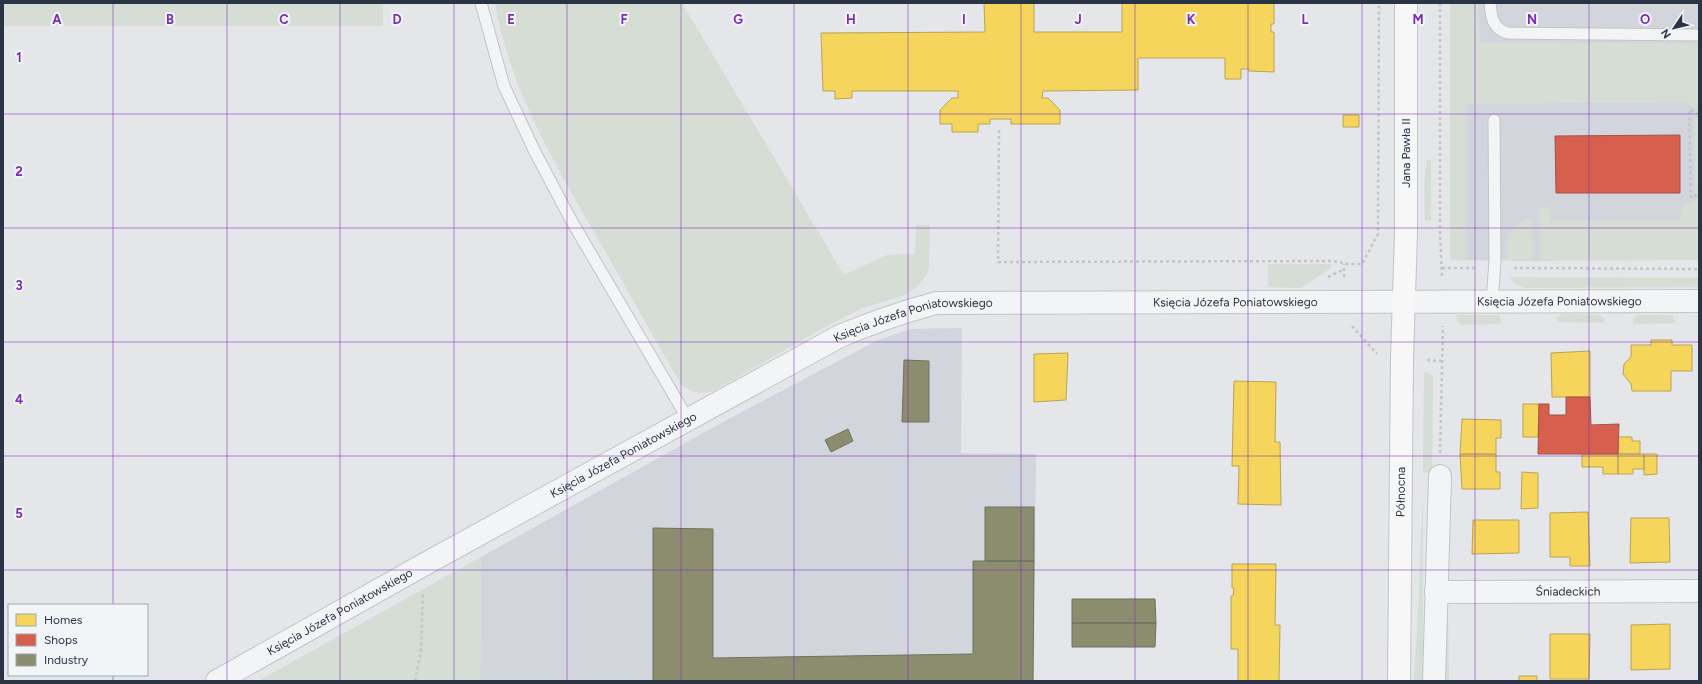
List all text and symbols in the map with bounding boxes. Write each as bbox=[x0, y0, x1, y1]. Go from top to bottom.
north arrow bbox=[1654, 8, 1694, 48]
text: A bbox=[52, 12, 62, 27]
text: B bbox=[166, 12, 174, 27]
text: C bbox=[279, 12, 289, 27]
text: D bbox=[392, 12, 402, 27]
text: E bbox=[507, 12, 515, 27]
text: F bbox=[620, 12, 628, 27]
text: G bbox=[733, 12, 743, 27]
text: H bbox=[846, 12, 856, 27]
text: I bbox=[962, 12, 966, 27]
text: J bbox=[1074, 12, 1082, 27]
text: K bbox=[1187, 12, 1196, 27]
text: L bbox=[1302, 12, 1309, 27]
text: M bbox=[1412, 12, 1424, 27]
text: N bbox=[1527, 12, 1537, 27]
text: O bbox=[1640, 12, 1650, 27]
text: N bbox=[1658, 26, 1674, 41]
text: 1 bbox=[16, 50, 22, 65]
street label: Jana Pawła II bbox=[1399, 118, 1413, 188]
text: 2 bbox=[15, 164, 23, 179]
text: 3 bbox=[15, 278, 23, 293]
street label: Księcia Józefa Poniatowskiego bbox=[1477, 294, 1642, 309]
street label: Księcia Józefa Poniatowskiego bbox=[1153, 295, 1318, 309]
street label: Księcia Józefa Poniatowskiego bbox=[831, 296, 993, 345]
text: 4 bbox=[15, 392, 23, 407]
street label: Księcia Józefa Poniatowskiego bbox=[548, 409, 699, 501]
street label: Północna bbox=[1394, 467, 1408, 517]
text: 5 bbox=[15, 506, 23, 521]
street label: Księcia Józefa Poniatowskiego bbox=[265, 565, 415, 658]
street label: Śniadeckich bbox=[1536, 584, 1601, 599]
legend bbox=[8, 604, 148, 676]
text: Homes bbox=[44, 613, 83, 627]
text: Shops bbox=[44, 633, 78, 647]
text: Industry bbox=[44, 653, 89, 667]

